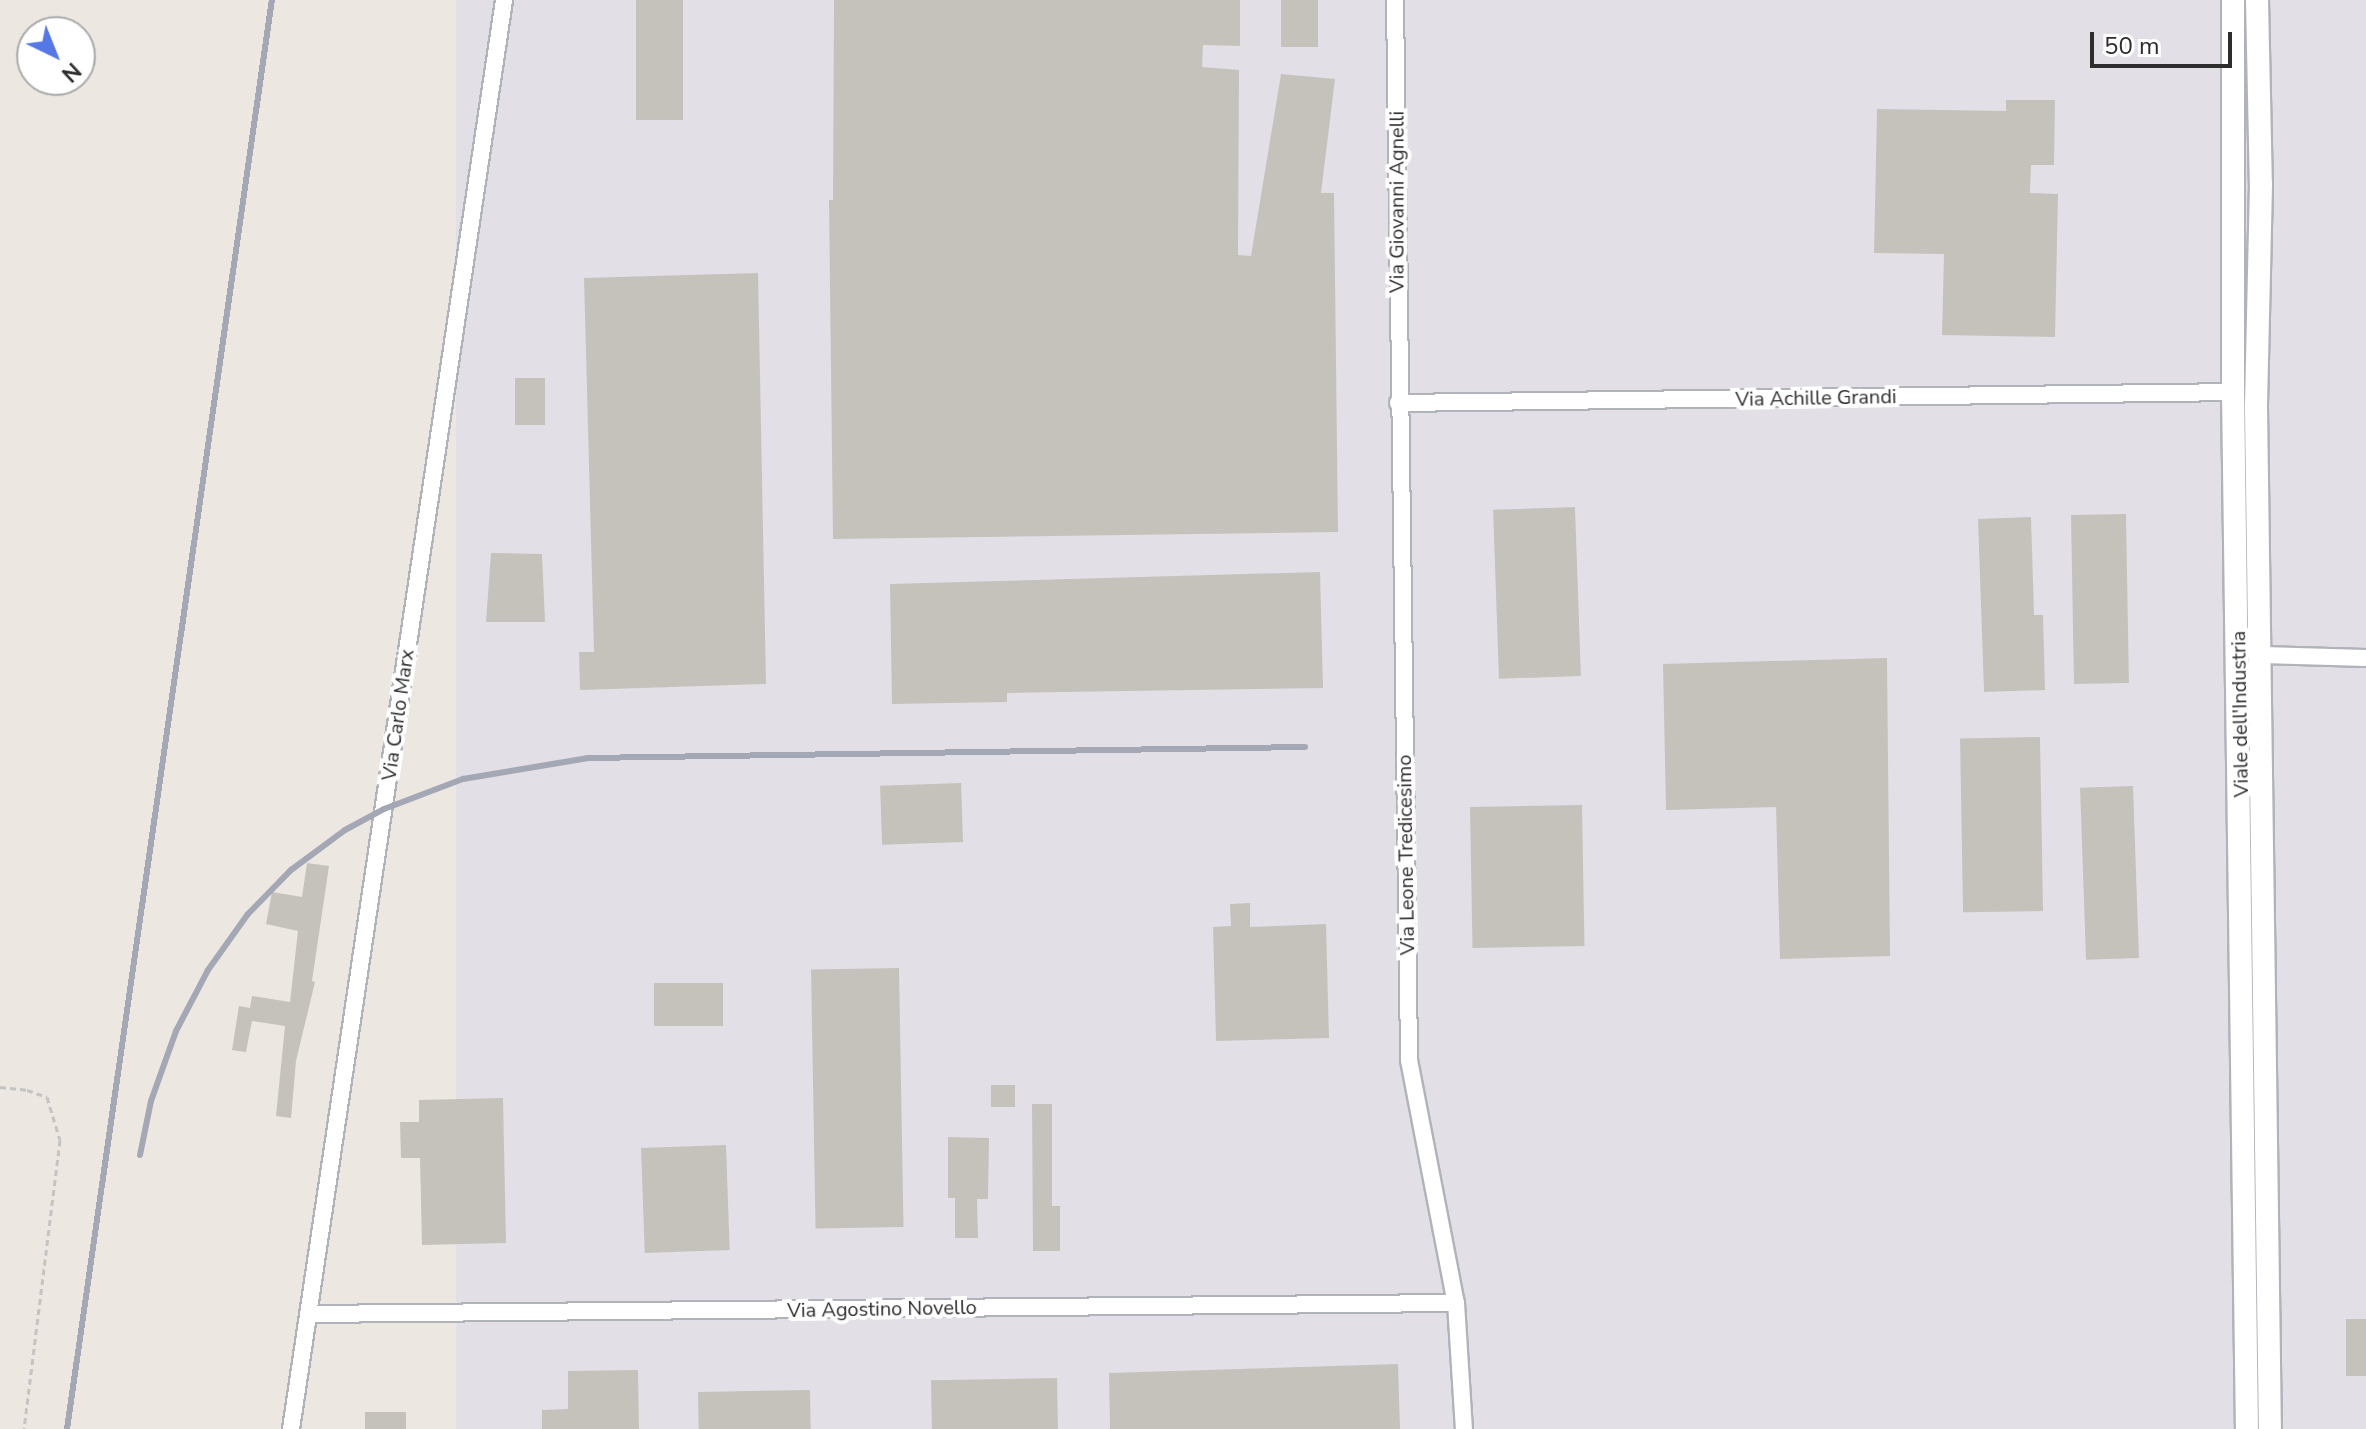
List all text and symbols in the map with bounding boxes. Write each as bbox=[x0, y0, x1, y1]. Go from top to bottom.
north arrow bbox=[16, 16, 96, 96]
scale bar bbox=[2094, 16, 2236, 66]
text: 50 m bbox=[2104, 30, 2160, 62]
text: N bbox=[55, 56, 87, 89]
street label: Via Giovanni Agnelli bbox=[1385, 111, 1409, 293]
street label: Via Achille Grandi bbox=[1735, 385, 1897, 411]
street label: Viale dell'Industria bbox=[2227, 630, 2253, 798]
street label: Via Carlo Marx bbox=[377, 648, 419, 782]
street label: Via Leone Tredicesimo bbox=[1392, 755, 1420, 955]
street label: Via Agostino Novello bbox=[787, 1295, 977, 1323]

